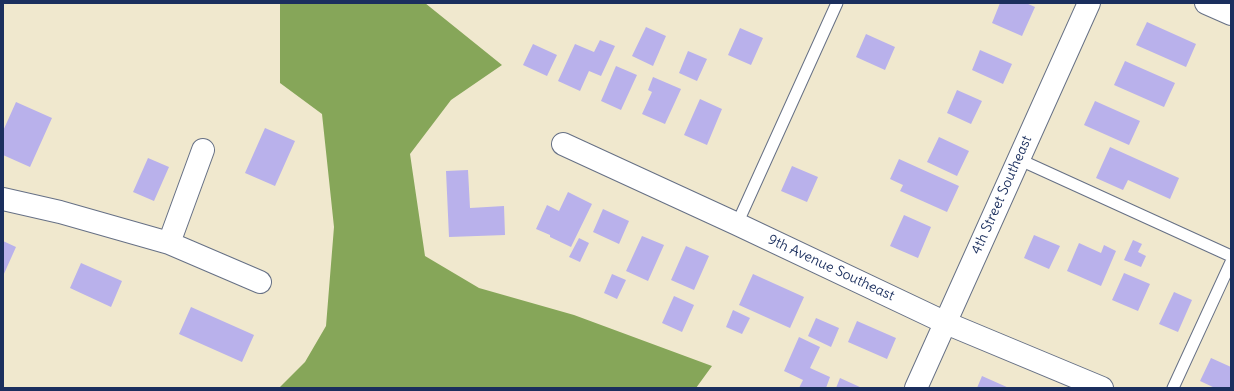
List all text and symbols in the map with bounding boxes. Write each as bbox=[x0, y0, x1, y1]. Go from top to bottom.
street label: 4th Street Southeast bbox=[968, 133, 1036, 257]
street label: 9th Avenue Southeast bbox=[765, 231, 897, 305]

